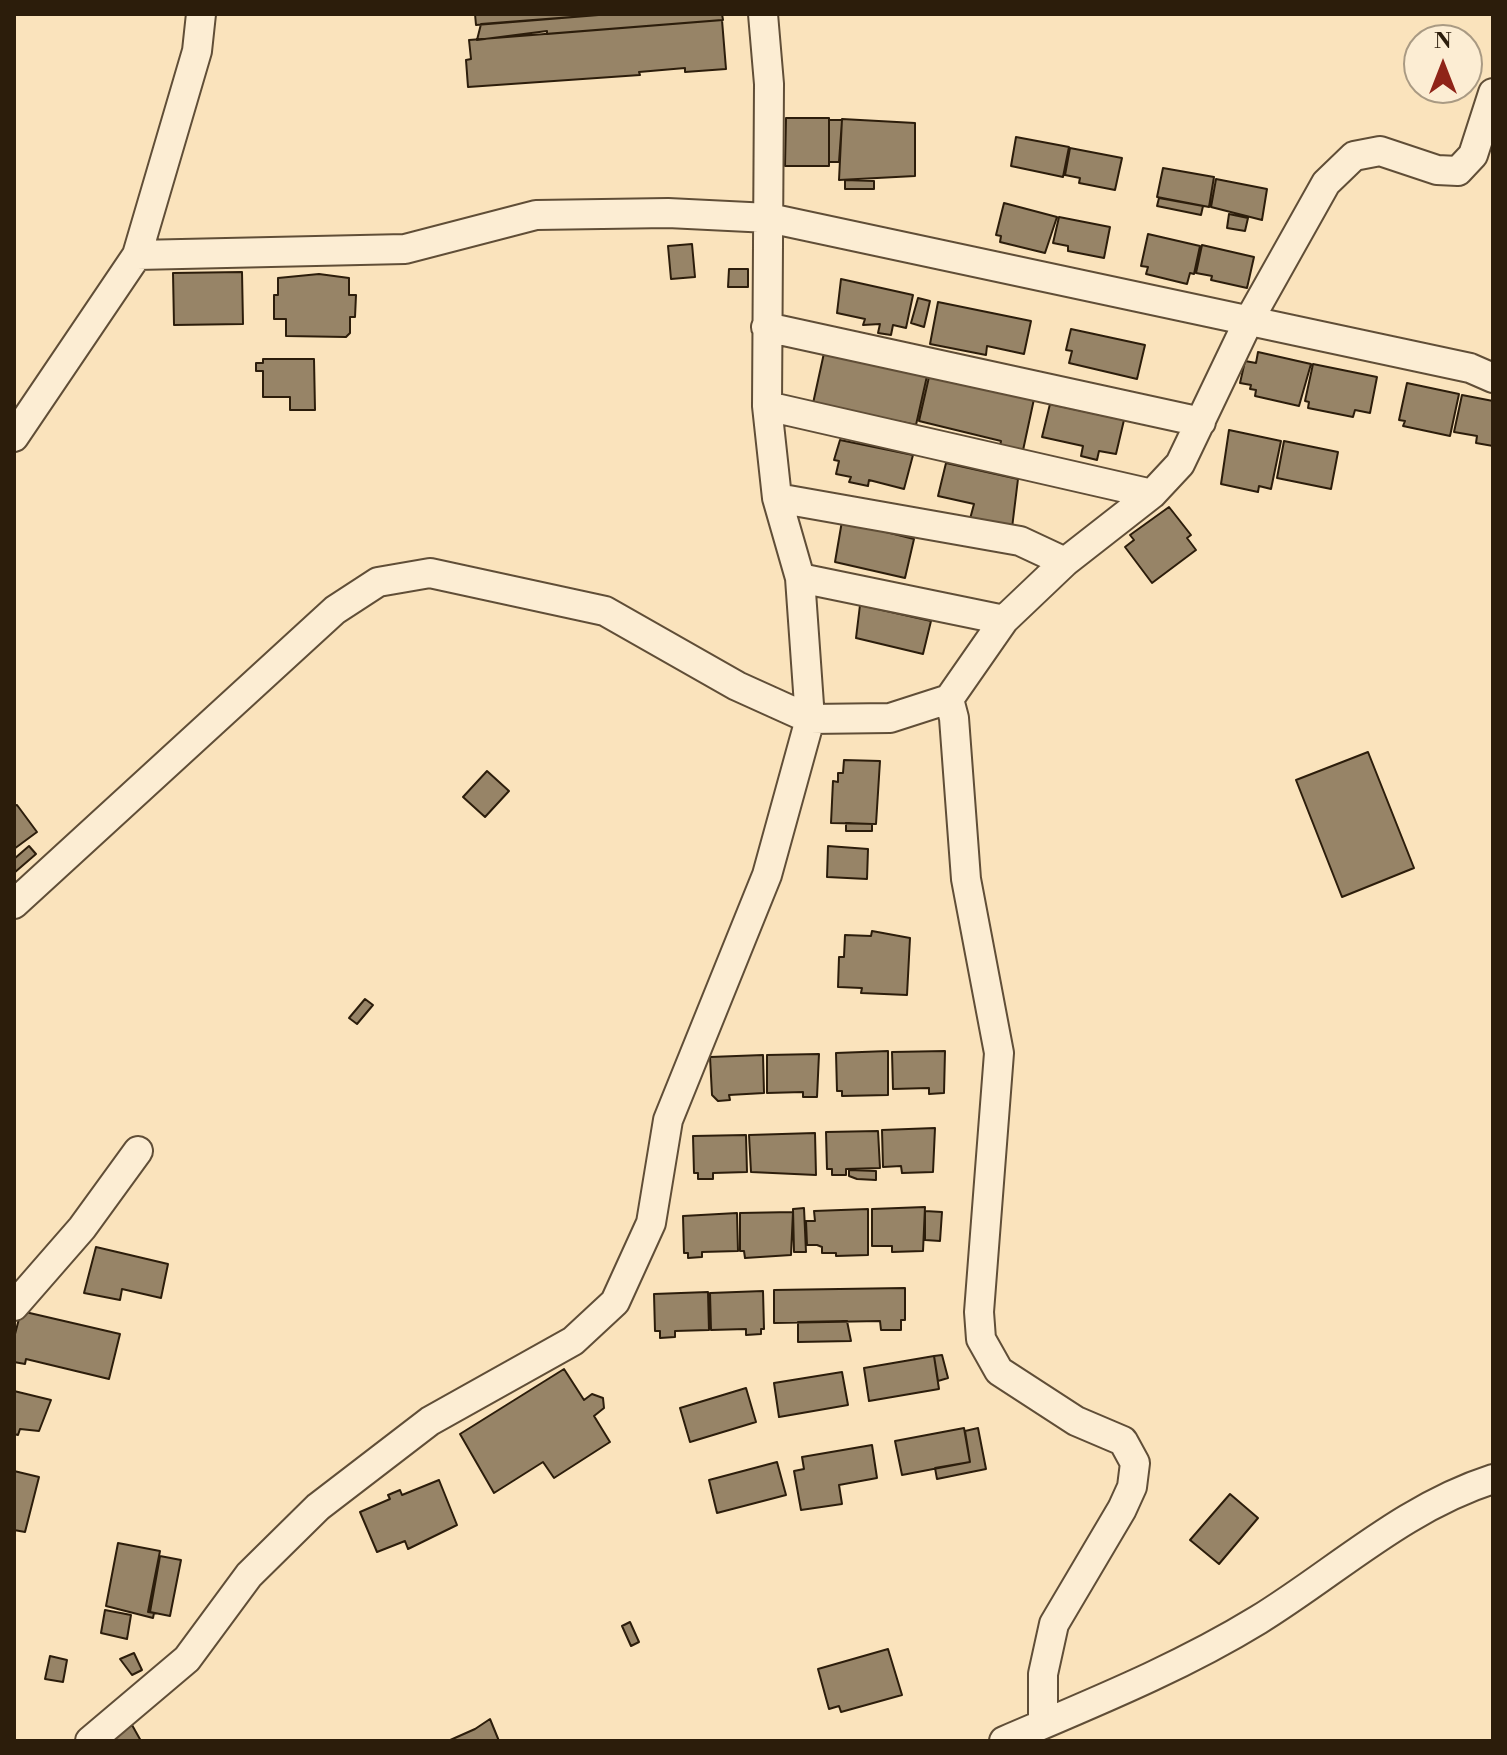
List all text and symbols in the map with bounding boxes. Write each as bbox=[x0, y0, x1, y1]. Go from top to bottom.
north arrow bbox=[1403, 24, 1483, 104]
text: N bbox=[1434, 28, 1452, 55]

